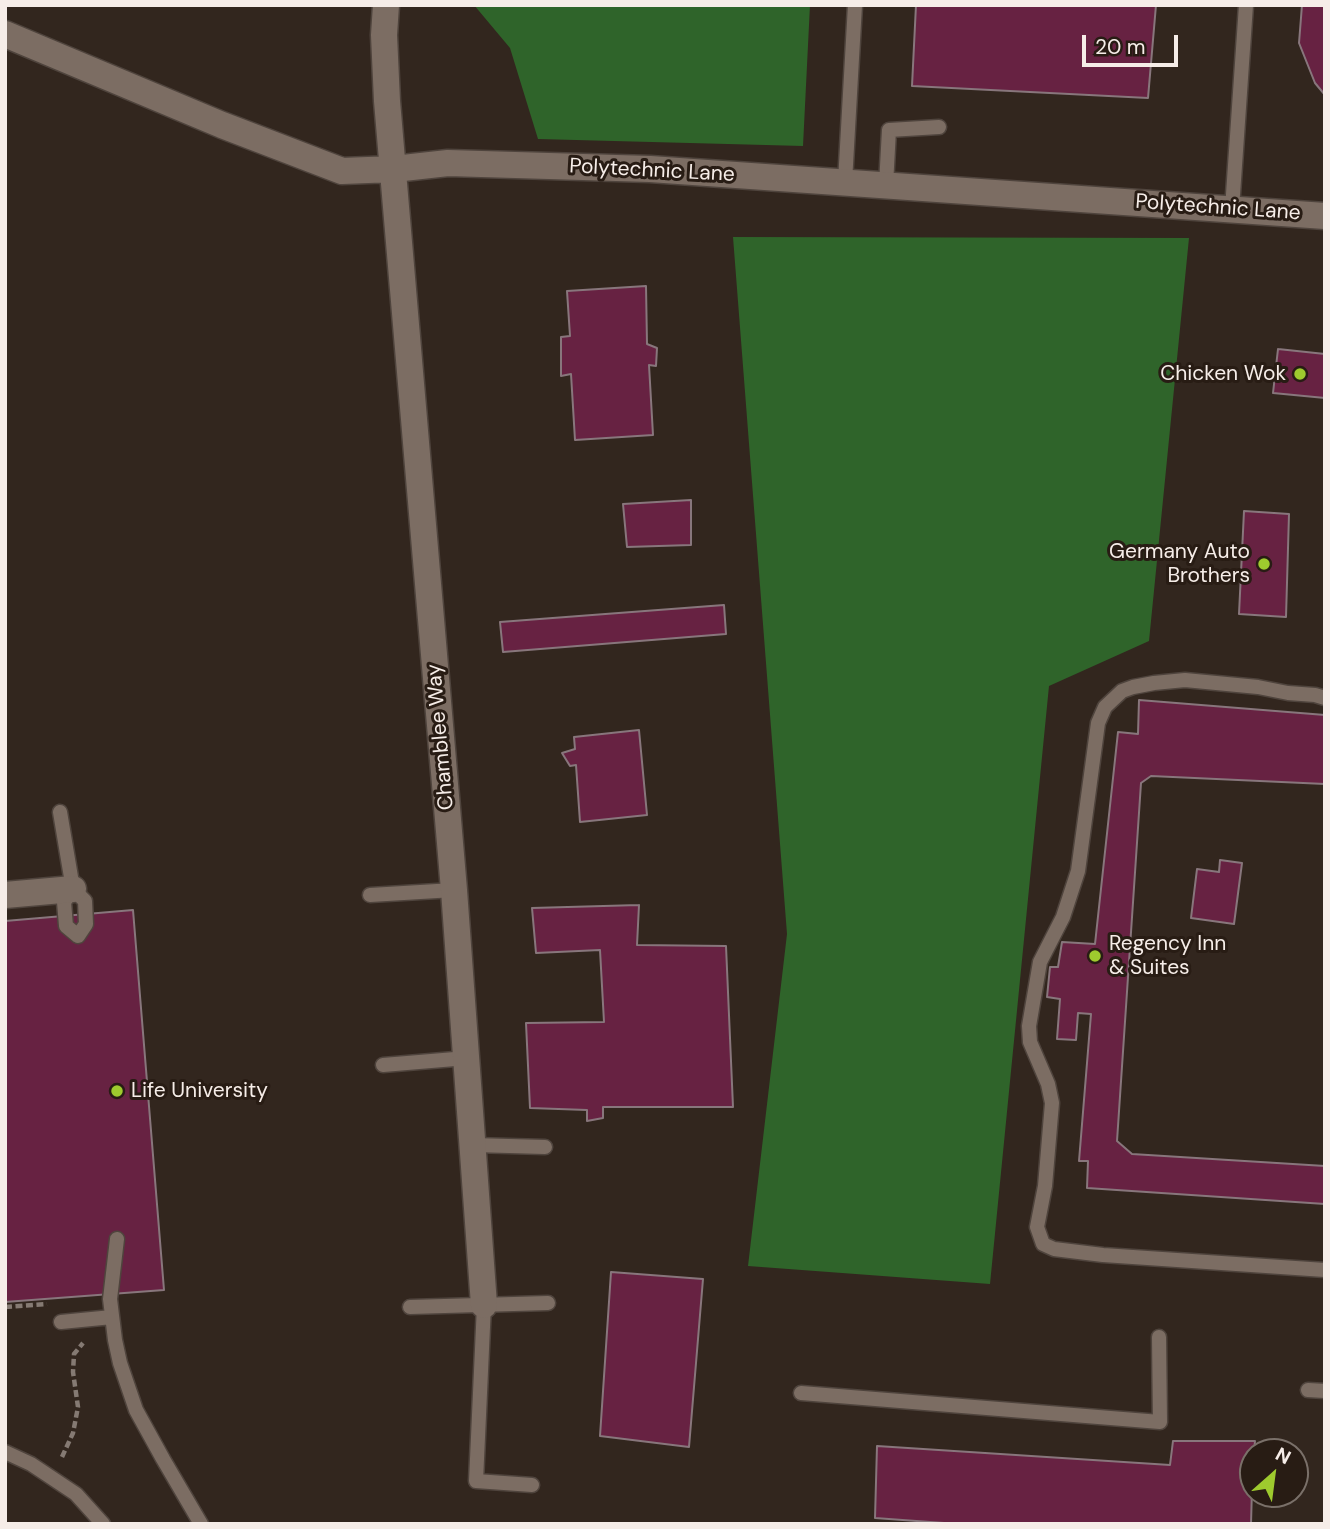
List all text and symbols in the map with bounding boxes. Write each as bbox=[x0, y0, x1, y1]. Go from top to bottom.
scale bar bbox=[1085, 21, 1181, 65]
text: 20 m bbox=[1095, 33, 1146, 61]
street label: Polytechnic Lane bbox=[569, 154, 735, 188]
street label: Polytechnic Lane bbox=[1135, 190, 1301, 226]
place label: Chicken Wok bbox=[1160, 361, 1286, 387]
marker: Chicken Wok bbox=[1292, 366, 1308, 382]
place label: Germany Auto Brothers bbox=[1109, 539, 1250, 589]
marker: Germany Auto Brothers bbox=[1256, 556, 1272, 572]
street label: Chamblee Way bbox=[422, 663, 460, 811]
place label: Regency Inn & Suites bbox=[1109, 931, 1226, 981]
marker: Regency Inn & Suites bbox=[1087, 948, 1103, 964]
place label: Life University bbox=[131, 1078, 268, 1104]
marker: Life University bbox=[109, 1083, 125, 1099]
north arrow bbox=[1239, 1438, 1309, 1508]
text: N bbox=[1271, 1441, 1295, 1470]

